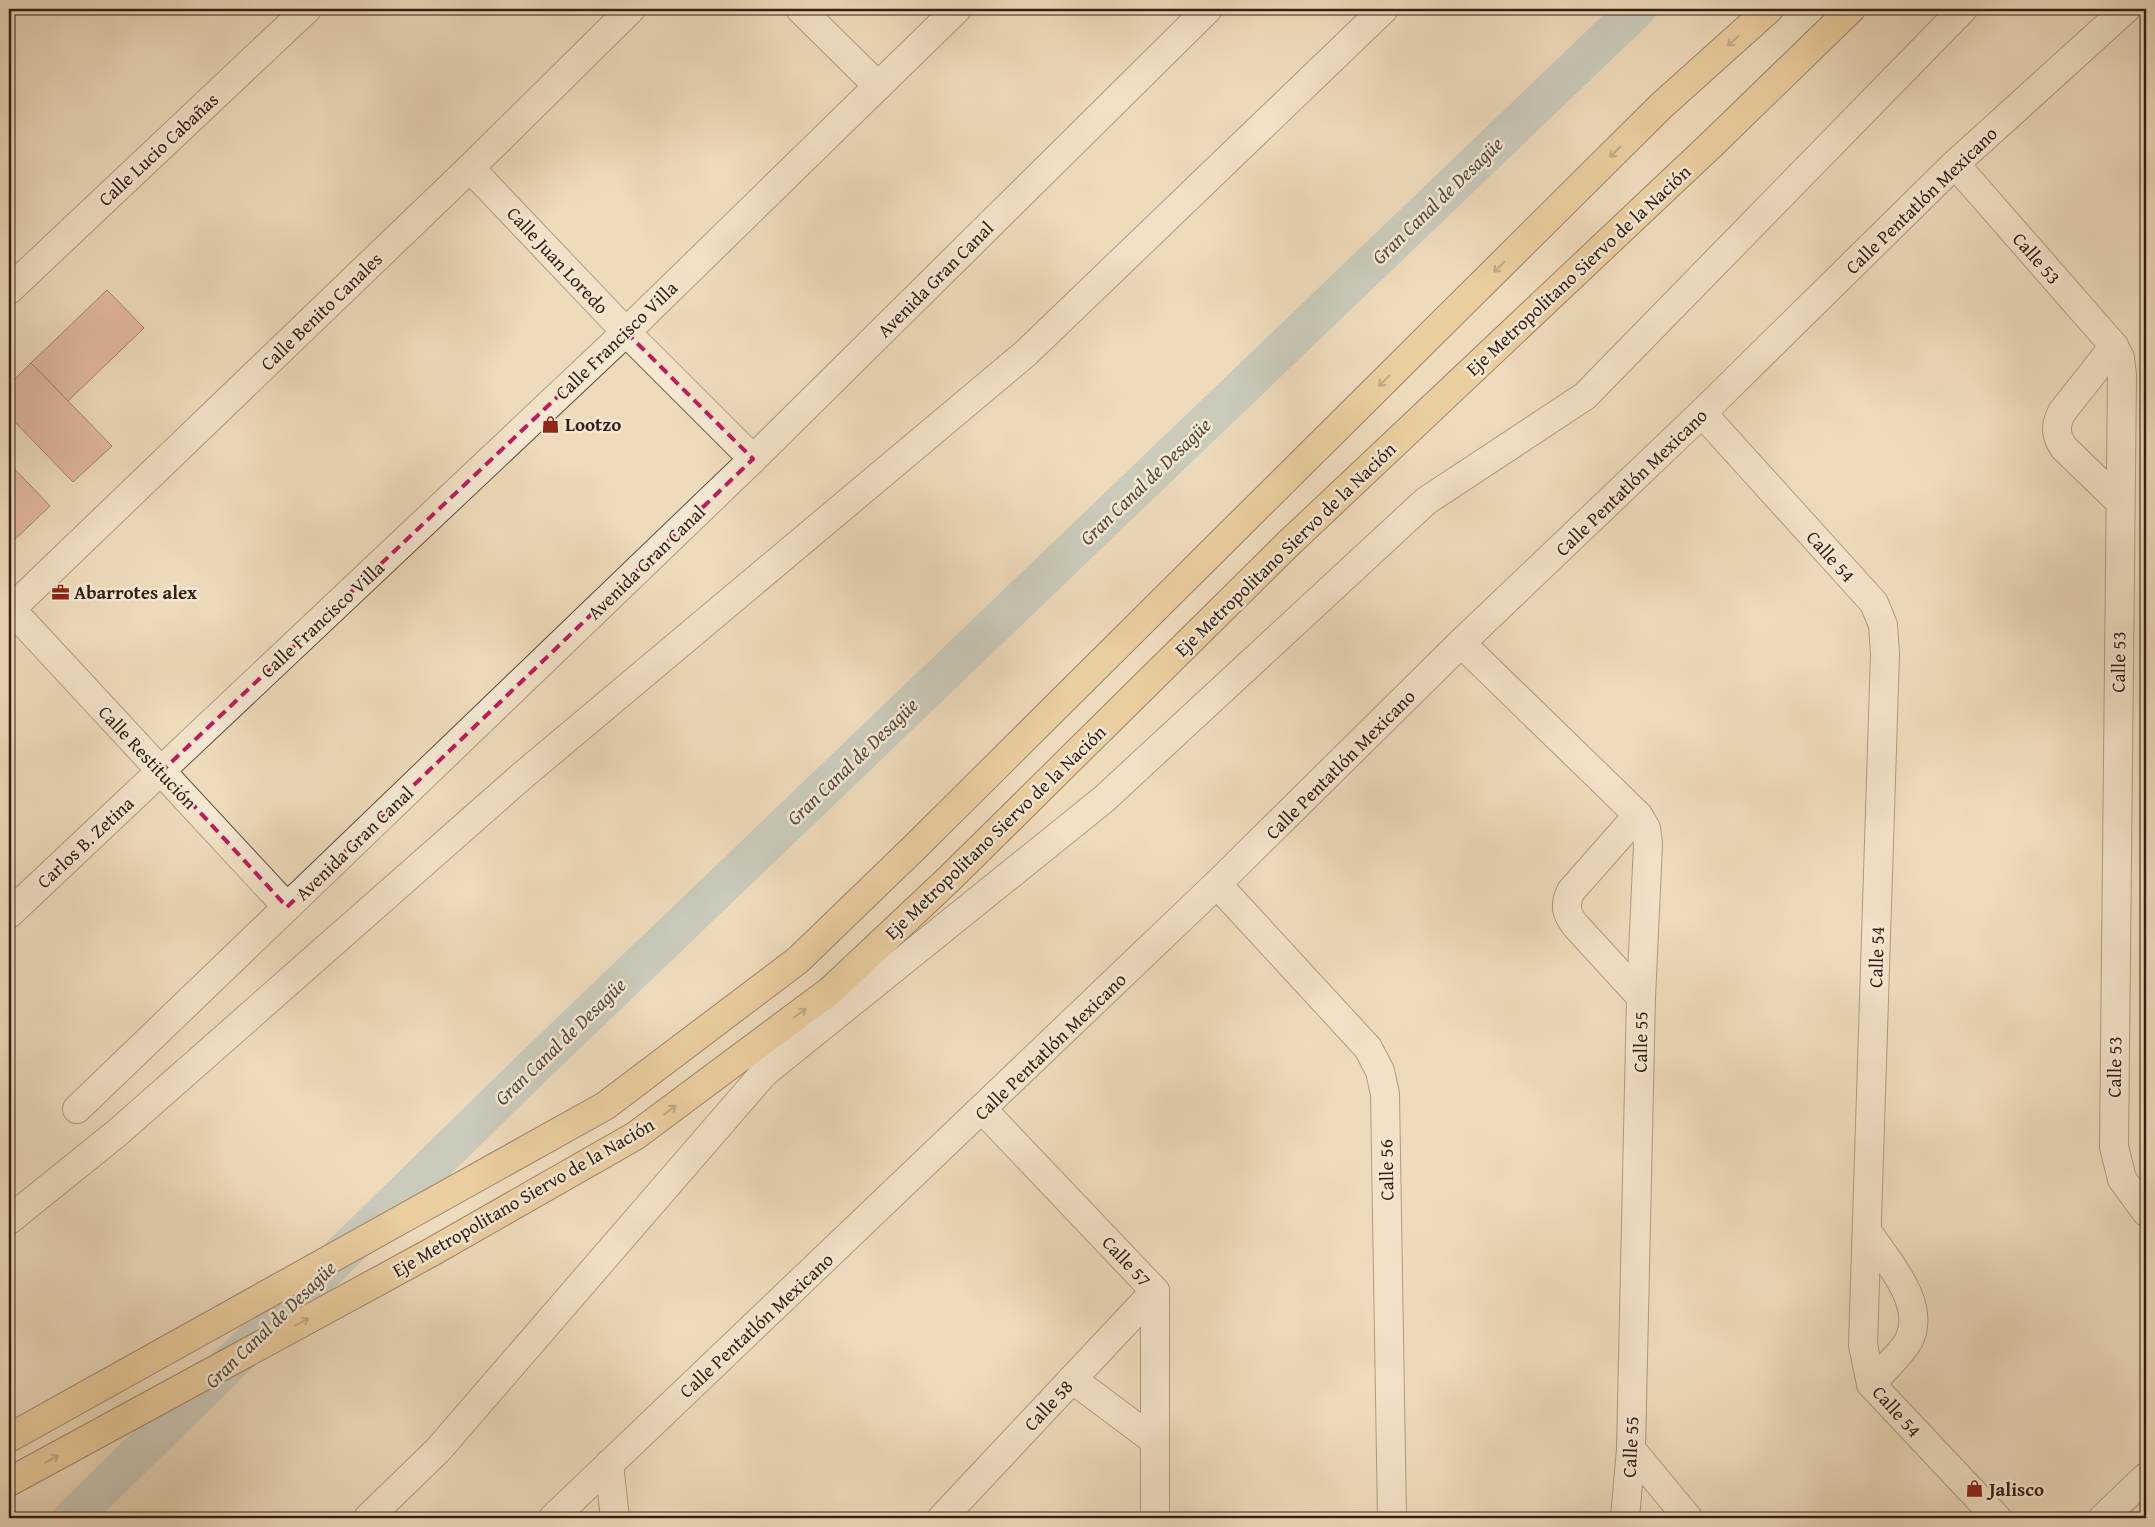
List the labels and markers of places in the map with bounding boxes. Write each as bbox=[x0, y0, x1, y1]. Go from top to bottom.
place label: Lootzo bbox=[565, 410, 621, 438]
shop icon: Lootzo bbox=[541, 414, 561, 434]
place label: Abarrotes alex bbox=[74, 578, 197, 606]
office icon: Abarrotes alex bbox=[50, 582, 70, 602]
place label: Jalisco bbox=[1986, 1475, 2044, 1503]
shop icon: Jalisco bbox=[1965, 1479, 1985, 1499]

